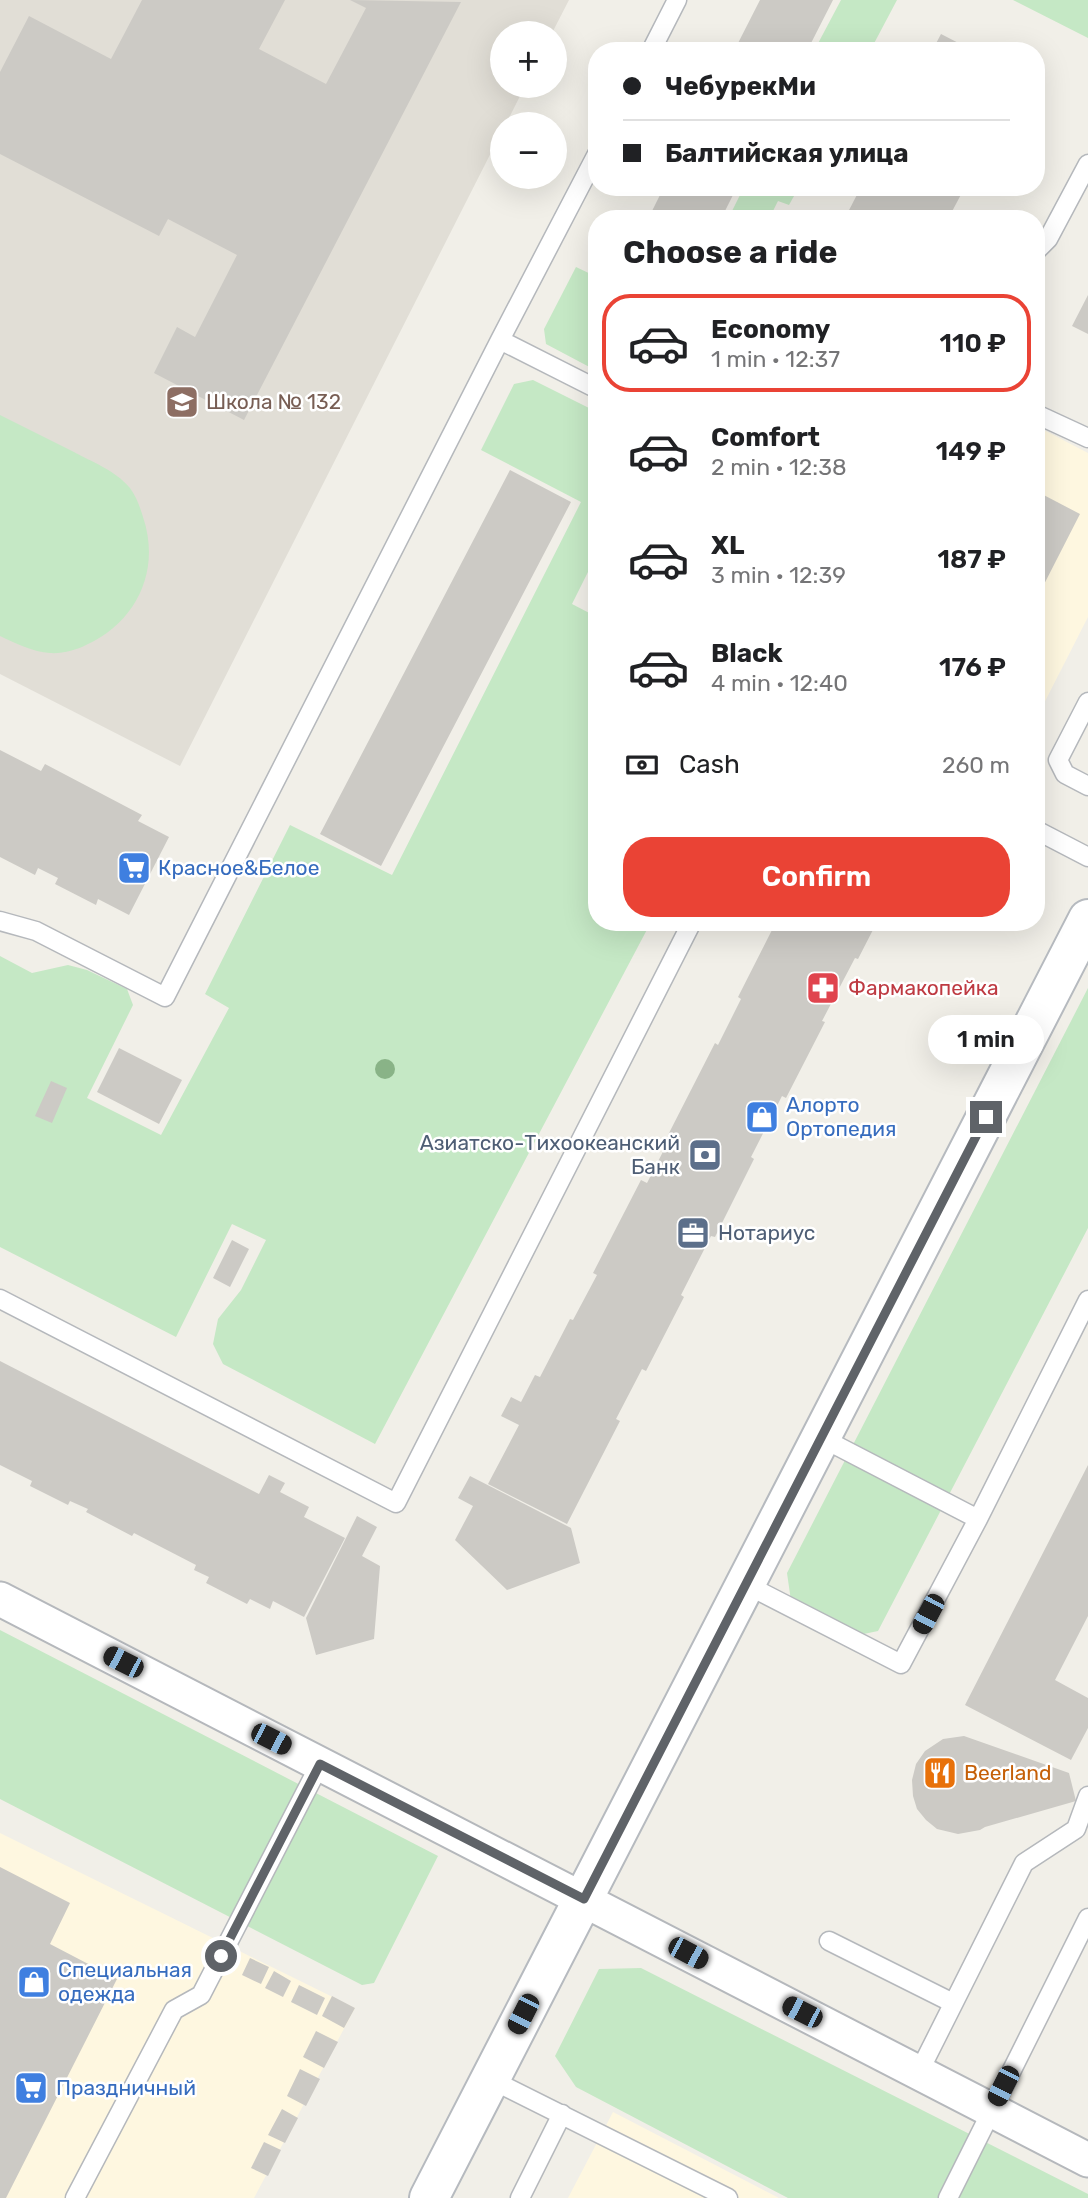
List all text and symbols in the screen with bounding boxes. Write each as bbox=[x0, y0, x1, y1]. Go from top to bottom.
map controls bbox=[490, 21, 567, 189]
button: + bbox=[490, 21, 567, 98]
text: ЧебурекМи bbox=[665, 71, 816, 102]
button: − bbox=[490, 112, 567, 189]
text: Балтийская улица bbox=[665, 138, 909, 169]
text: Choose a ride bbox=[623, 233, 837, 271]
icon: car bbox=[627, 312, 690, 375]
text: Economy bbox=[711, 314, 830, 345]
text: 110 ₽ bbox=[940, 328, 1006, 359]
text: 1 min · 12:37 bbox=[711, 345, 840, 373]
school or university icon: Школа № 132 bbox=[163, 383, 201, 421]
place label: Школа № 132 bbox=[206, 389, 341, 414]
icon: car bbox=[627, 420, 690, 483]
text: Comfort bbox=[711, 422, 820, 453]
text: 149 ₽ bbox=[936, 436, 1006, 467]
text: 2 min · 12:38 bbox=[711, 453, 847, 481]
icon: car bbox=[627, 528, 690, 591]
text: XL bbox=[711, 530, 744, 561]
text: 187 ₽ bbox=[938, 544, 1006, 575]
text: 3 min · 12:39 bbox=[711, 561, 846, 589]
icon: car bbox=[627, 636, 690, 699]
text: Black bbox=[711, 638, 783, 669]
text: 176 ₽ bbox=[939, 652, 1006, 683]
text: 4 min · 12:40 bbox=[711, 669, 848, 697]
icon: cash bbox=[623, 746, 661, 784]
text: Cash bbox=[679, 749, 740, 780]
text: 260 m bbox=[942, 751, 1010, 779]
button: Confirm bbox=[623, 837, 1010, 917]
supermarket icon: Красное&Белое bbox=[115, 849, 153, 887]
place label: Красное&Белое bbox=[158, 855, 319, 880]
pharmacy icon: Фармакопейка bbox=[804, 969, 842, 1007]
place label: Фармакопейка bbox=[848, 975, 999, 1000]
callout: 1 min bbox=[928, 1016, 1044, 1064]
text: 1 min bbox=[957, 1025, 1015, 1053]
place label: Алорто Ортопедия bbox=[786, 1092, 897, 1141]
shop icon: Алорто Ортопедия bbox=[743, 1098, 781, 1136]
route end bbox=[970, 1101, 1002, 1133]
place label: Азиатско-Тихоокеанский Банк bbox=[420, 1130, 680, 1179]
bank icon: Азиатско-Тихоокеанский Банк bbox=[686, 1136, 724, 1174]
office icon: Нотариус bbox=[674, 1214, 712, 1252]
place label: Нотариус bbox=[718, 1220, 815, 1245]
car bbox=[909, 1591, 948, 1637]
car bbox=[100, 1643, 147, 1681]
car bbox=[248, 1720, 295, 1758]
restaurant icon: Beerland bbox=[921, 1754, 959, 1792]
place label: Beerland bbox=[964, 1760, 1051, 1785]
car bbox=[665, 1934, 712, 1972]
route start bbox=[205, 1940, 237, 1972]
place label: Специальная одежда bbox=[58, 1957, 192, 2006]
shop icon: Специальная одежда bbox=[15, 1963, 53, 2001]
car bbox=[505, 1991, 542, 2037]
car bbox=[779, 1993, 826, 2031]
car bbox=[985, 2063, 1022, 2109]
supermarket icon: Праздничный bbox=[12, 2069, 50, 2107]
place label: Праздничный bbox=[56, 2075, 196, 2100]

